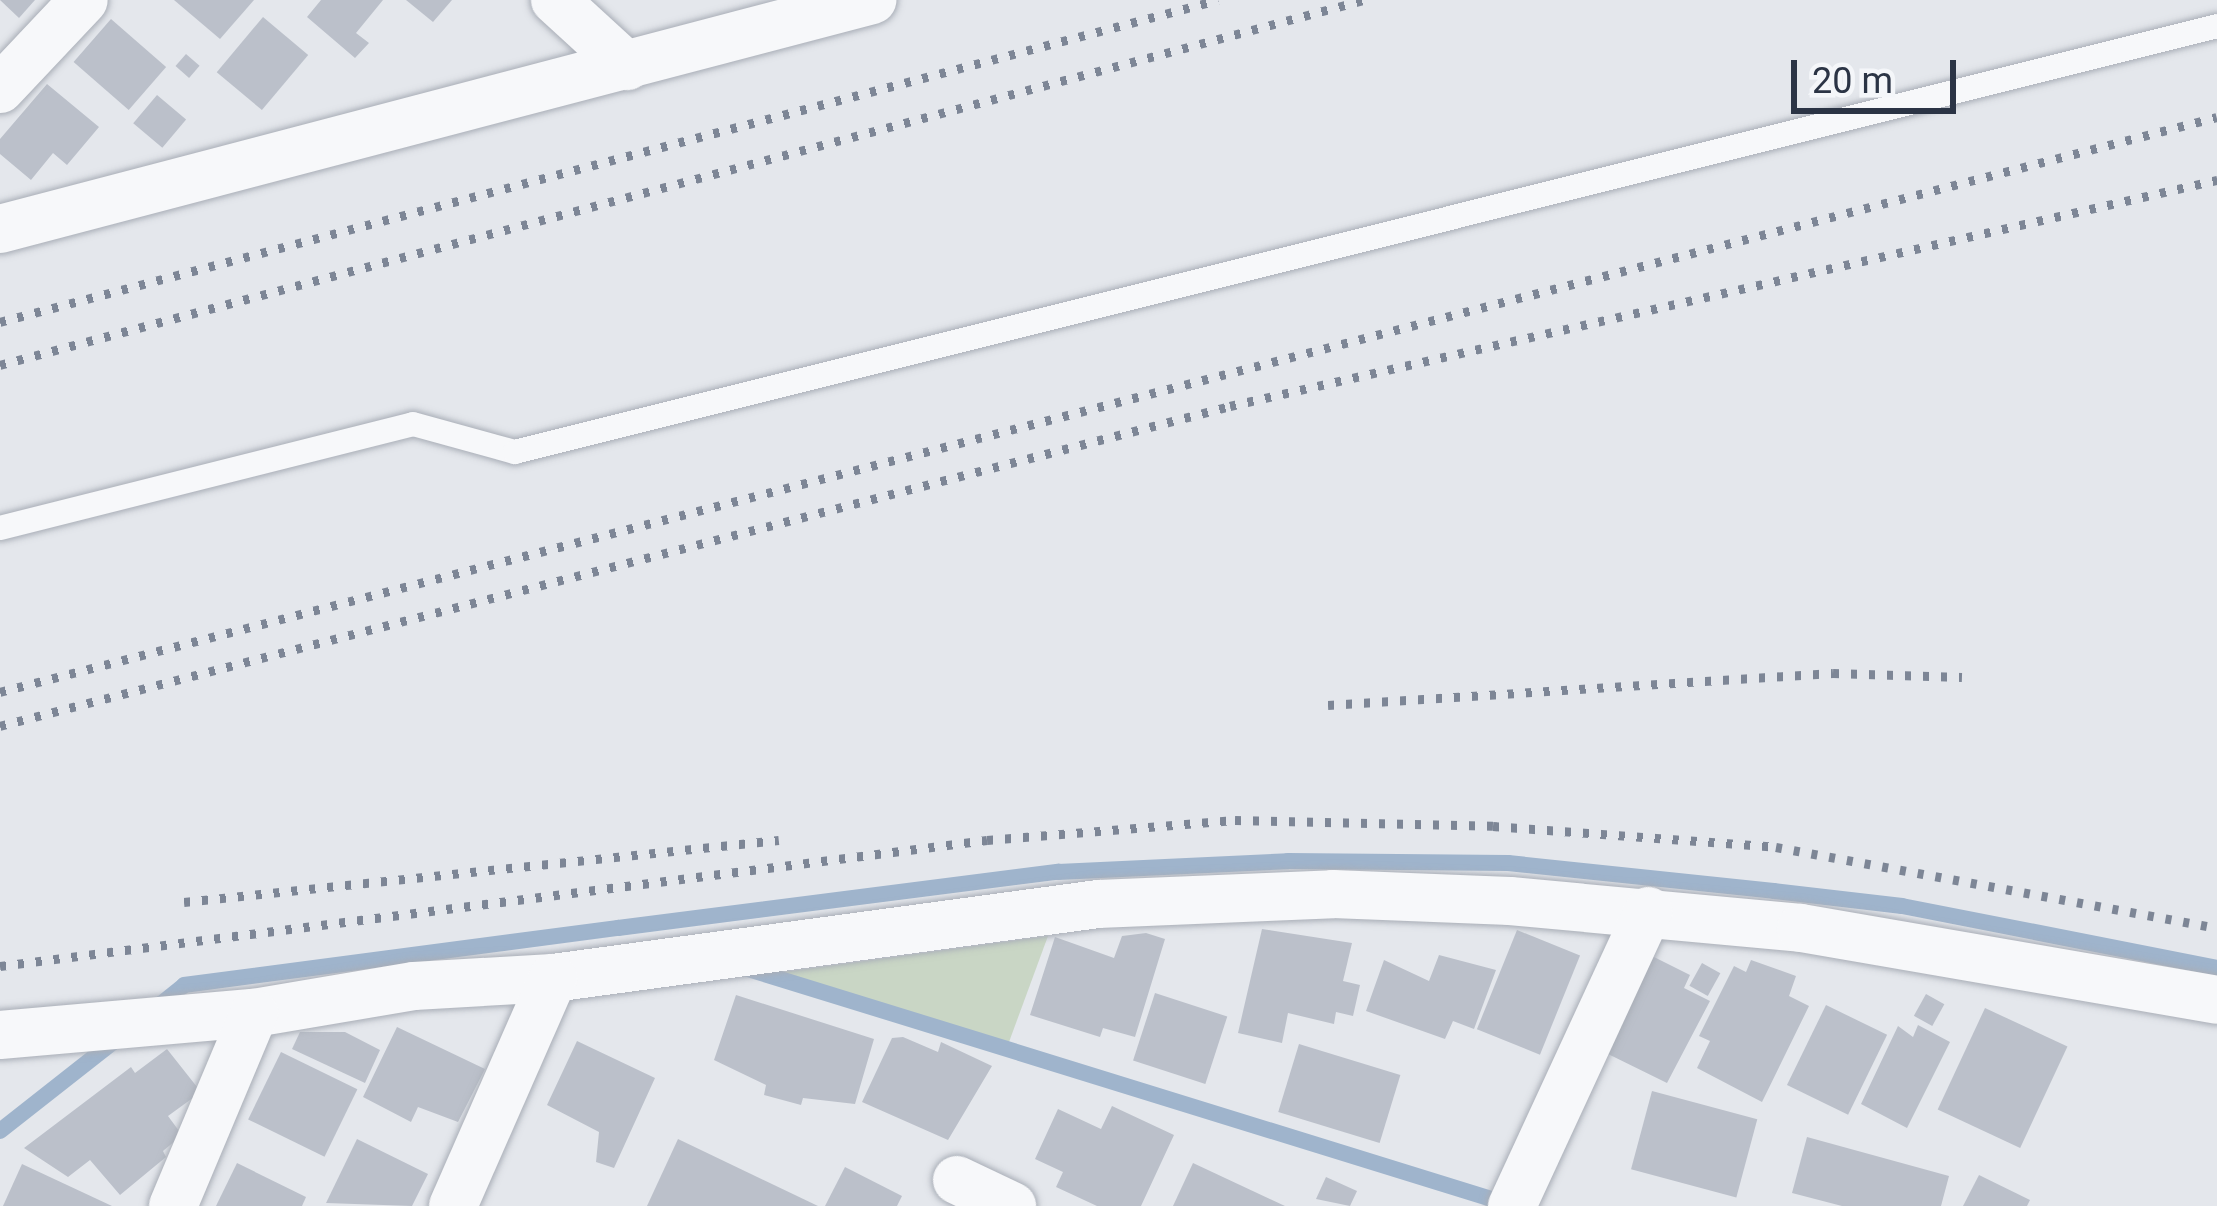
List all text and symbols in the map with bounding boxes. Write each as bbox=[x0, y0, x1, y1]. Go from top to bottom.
scale bar bbox=[1797, 36, 1962, 110]
text: 20 m bbox=[1812, 60, 1893, 102]

